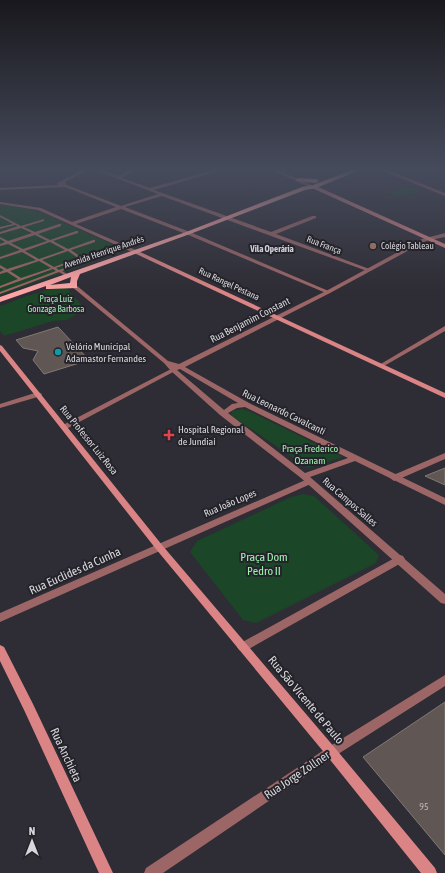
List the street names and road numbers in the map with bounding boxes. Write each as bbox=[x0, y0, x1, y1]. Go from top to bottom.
street label: Avenida Henrique Andrés bbox=[63, 234, 145, 270]
street label: Rua França bbox=[305, 234, 343, 256]
street label: Rua Rangel Pestana bbox=[197, 266, 261, 302]
street label: Rua Benjamim Constant bbox=[208, 295, 292, 345]
street label: Rua Leonardo Cavalcanti bbox=[241, 387, 327, 437]
street label: Rua Professor Luiz Rosa bbox=[58, 403, 120, 477]
street label: Rua Campos Salles bbox=[320, 475, 380, 529]
street label: Rua João Lopes bbox=[202, 487, 258, 519]
street label: Rua Euclides da Cunha bbox=[27, 545, 123, 597]
street label: Rua São Vicente de Paulo bbox=[265, 653, 347, 747]
street label: Rua Anchieta bbox=[47, 726, 85, 784]
street label: Rua Jorge Zollner bbox=[262, 748, 333, 802]

